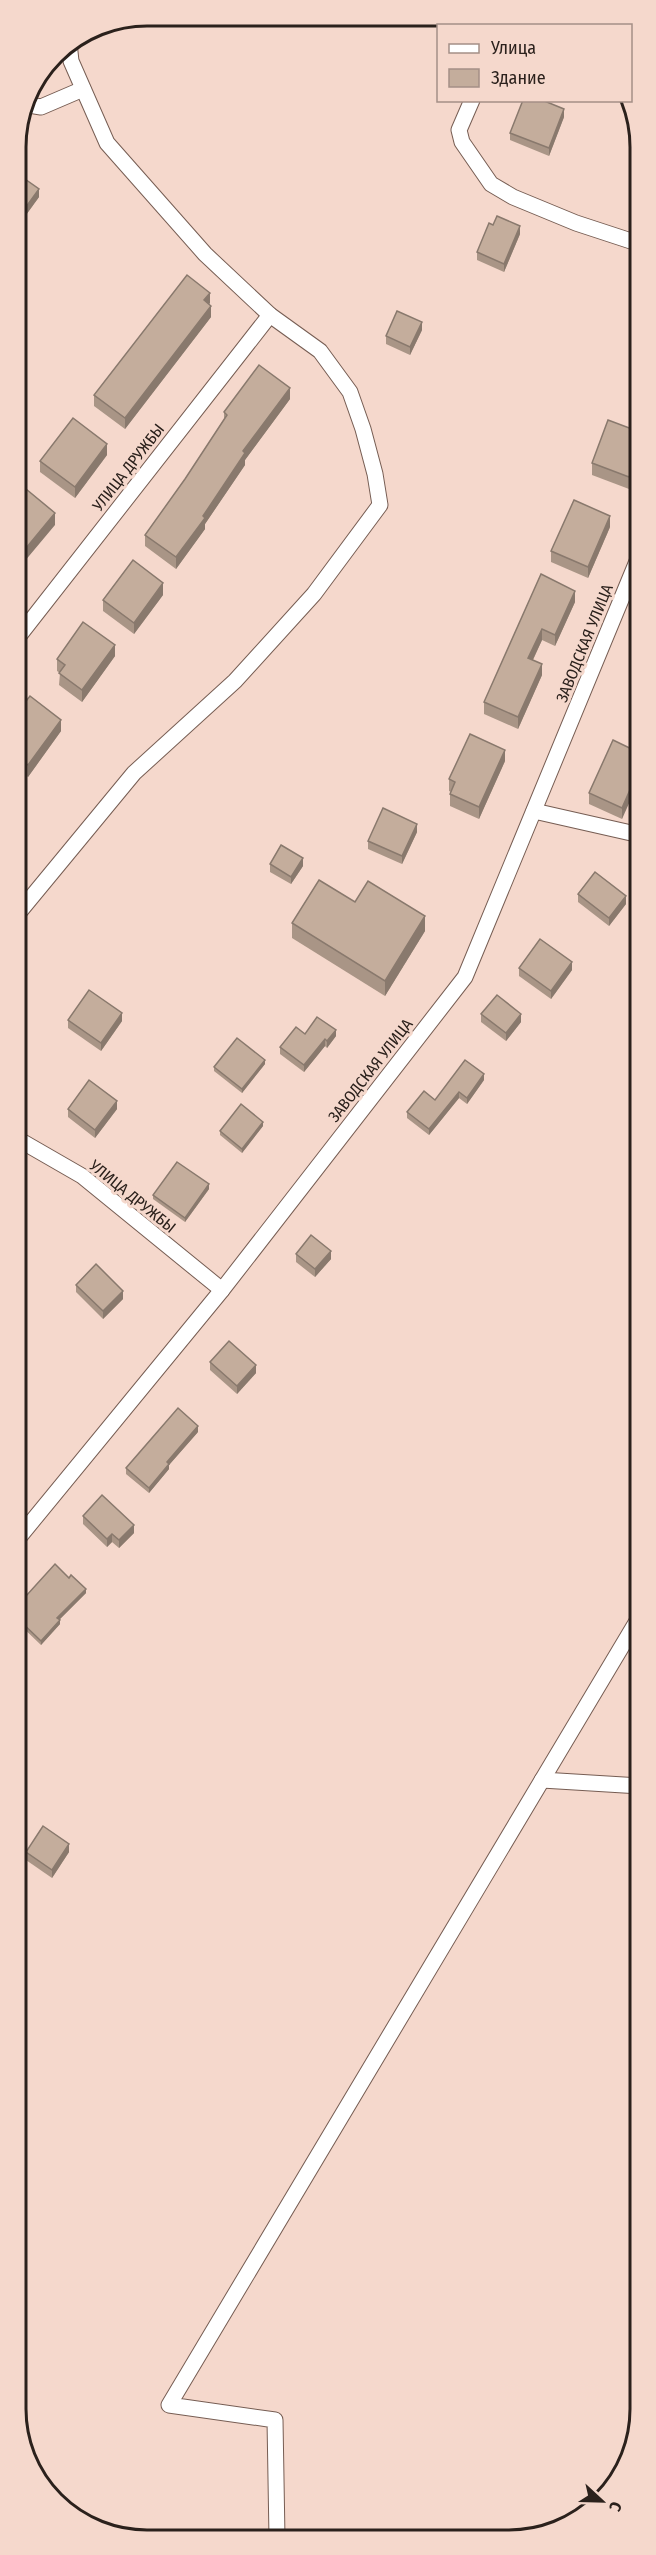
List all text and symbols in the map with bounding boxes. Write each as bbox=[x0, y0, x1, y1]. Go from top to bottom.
legend bbox=[437, 24, 632, 102]
text: Улица bbox=[490, 37, 536, 59]
text: Здание bbox=[491, 67, 546, 89]
street label: УЛИЦА ДРУЖБЫ bbox=[88, 420, 168, 515]
street label: ЗАВОДСКАЯ УЛИЦА bbox=[552, 581, 617, 705]
street label: ЗАВОДСКАЯ УЛИЦА bbox=[324, 1014, 417, 1126]
street label: УЛИЦА ДРУЖБЫ bbox=[85, 1155, 180, 1237]
north arrow bbox=[572, 2471, 632, 2531]
text: С bbox=[605, 2499, 626, 2514]

